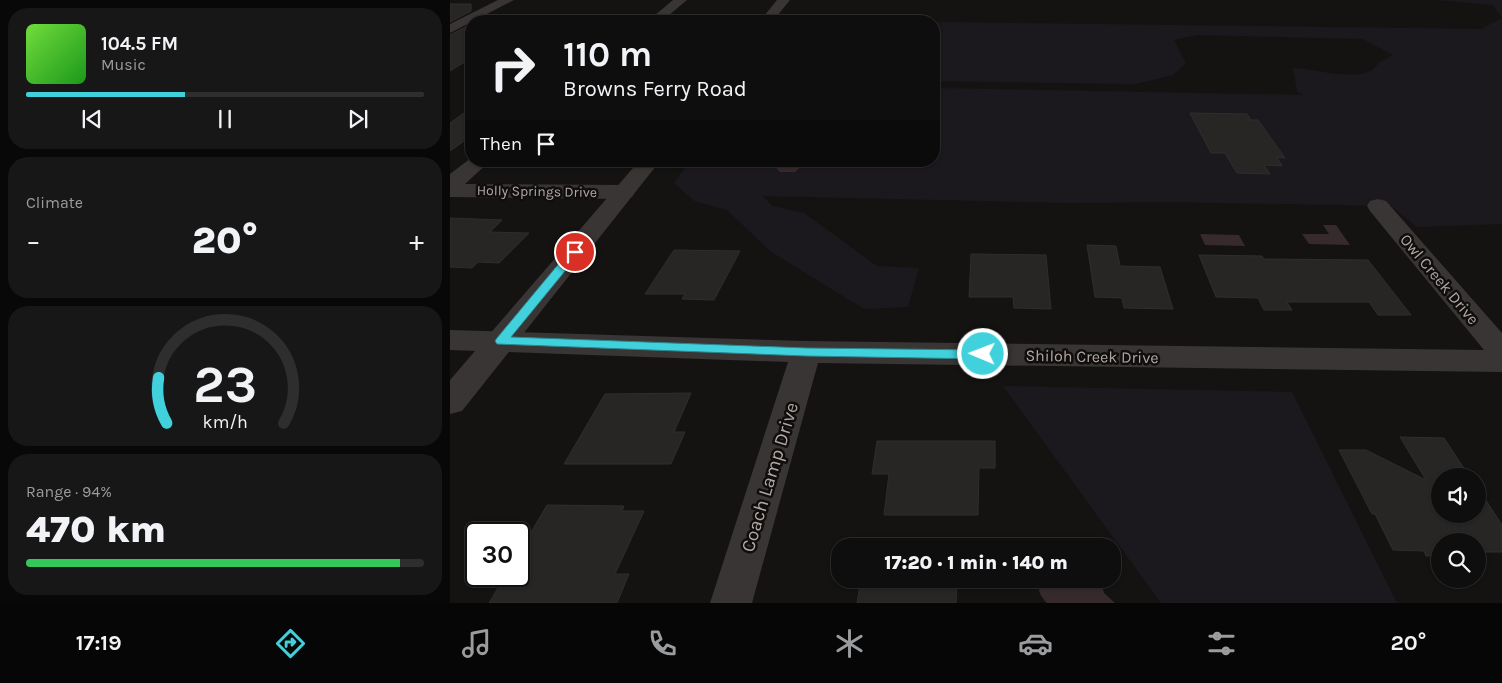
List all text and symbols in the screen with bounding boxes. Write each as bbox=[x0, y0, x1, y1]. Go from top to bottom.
text: 104.5 FM bbox=[101, 33, 178, 55]
text: 110 m bbox=[563, 34, 652, 75]
icon: right bbox=[480, 35, 545, 100]
text: Music bbox=[101, 55, 146, 74]
text: Browns Ferry Road bbox=[563, 76, 747, 102]
icon: previous bbox=[78, 105, 106, 133]
icon: pause bbox=[211, 105, 239, 133]
icon: next bbox=[344, 105, 372, 133]
icon: arrive bbox=[532, 130, 560, 158]
text: Then bbox=[480, 133, 522, 155]
street label: Holly Springs Drive bbox=[477, 182, 597, 201]
text: Climate bbox=[26, 193, 83, 212]
text: 20° bbox=[192, 218, 258, 263]
text: − bbox=[26, 224, 41, 257]
text: + bbox=[409, 224, 424, 257]
street label: Owl Creek Drive bbox=[1396, 230, 1483, 328]
pin bbox=[554, 231, 596, 273]
icon: arrive bbox=[561, 238, 589, 266]
position arrow bbox=[956, 327, 1008, 379]
street label: Shiloh Creek Drive bbox=[1025, 346, 1159, 367]
text: 23 bbox=[193, 354, 257, 415]
street label: Coach Lamp Drive bbox=[737, 400, 803, 555]
text: km/h bbox=[202, 412, 248, 433]
map controls bbox=[1431, 468, 1486, 588]
button: sound bbox=[1431, 468, 1486, 523]
text: Range · 94% bbox=[26, 482, 112, 501]
text: 470 km bbox=[26, 507, 166, 552]
speed limit sign: 30 bbox=[465, 522, 530, 587]
button: search bbox=[1431, 533, 1486, 588]
text: 17:20 · 1 min · 140 m bbox=[884, 552, 1068, 574]
icon: directions bbox=[273, 626, 308, 661]
icon: music bbox=[459, 626, 494, 661]
icon: phone bbox=[645, 626, 680, 661]
icon: climate bbox=[832, 626, 867, 661]
icon: car bbox=[1018, 626, 1053, 661]
icon: filters bbox=[1204, 626, 1239, 661]
text: 17:19 bbox=[76, 630, 122, 656]
text: 20° bbox=[1390, 630, 1426, 656]

